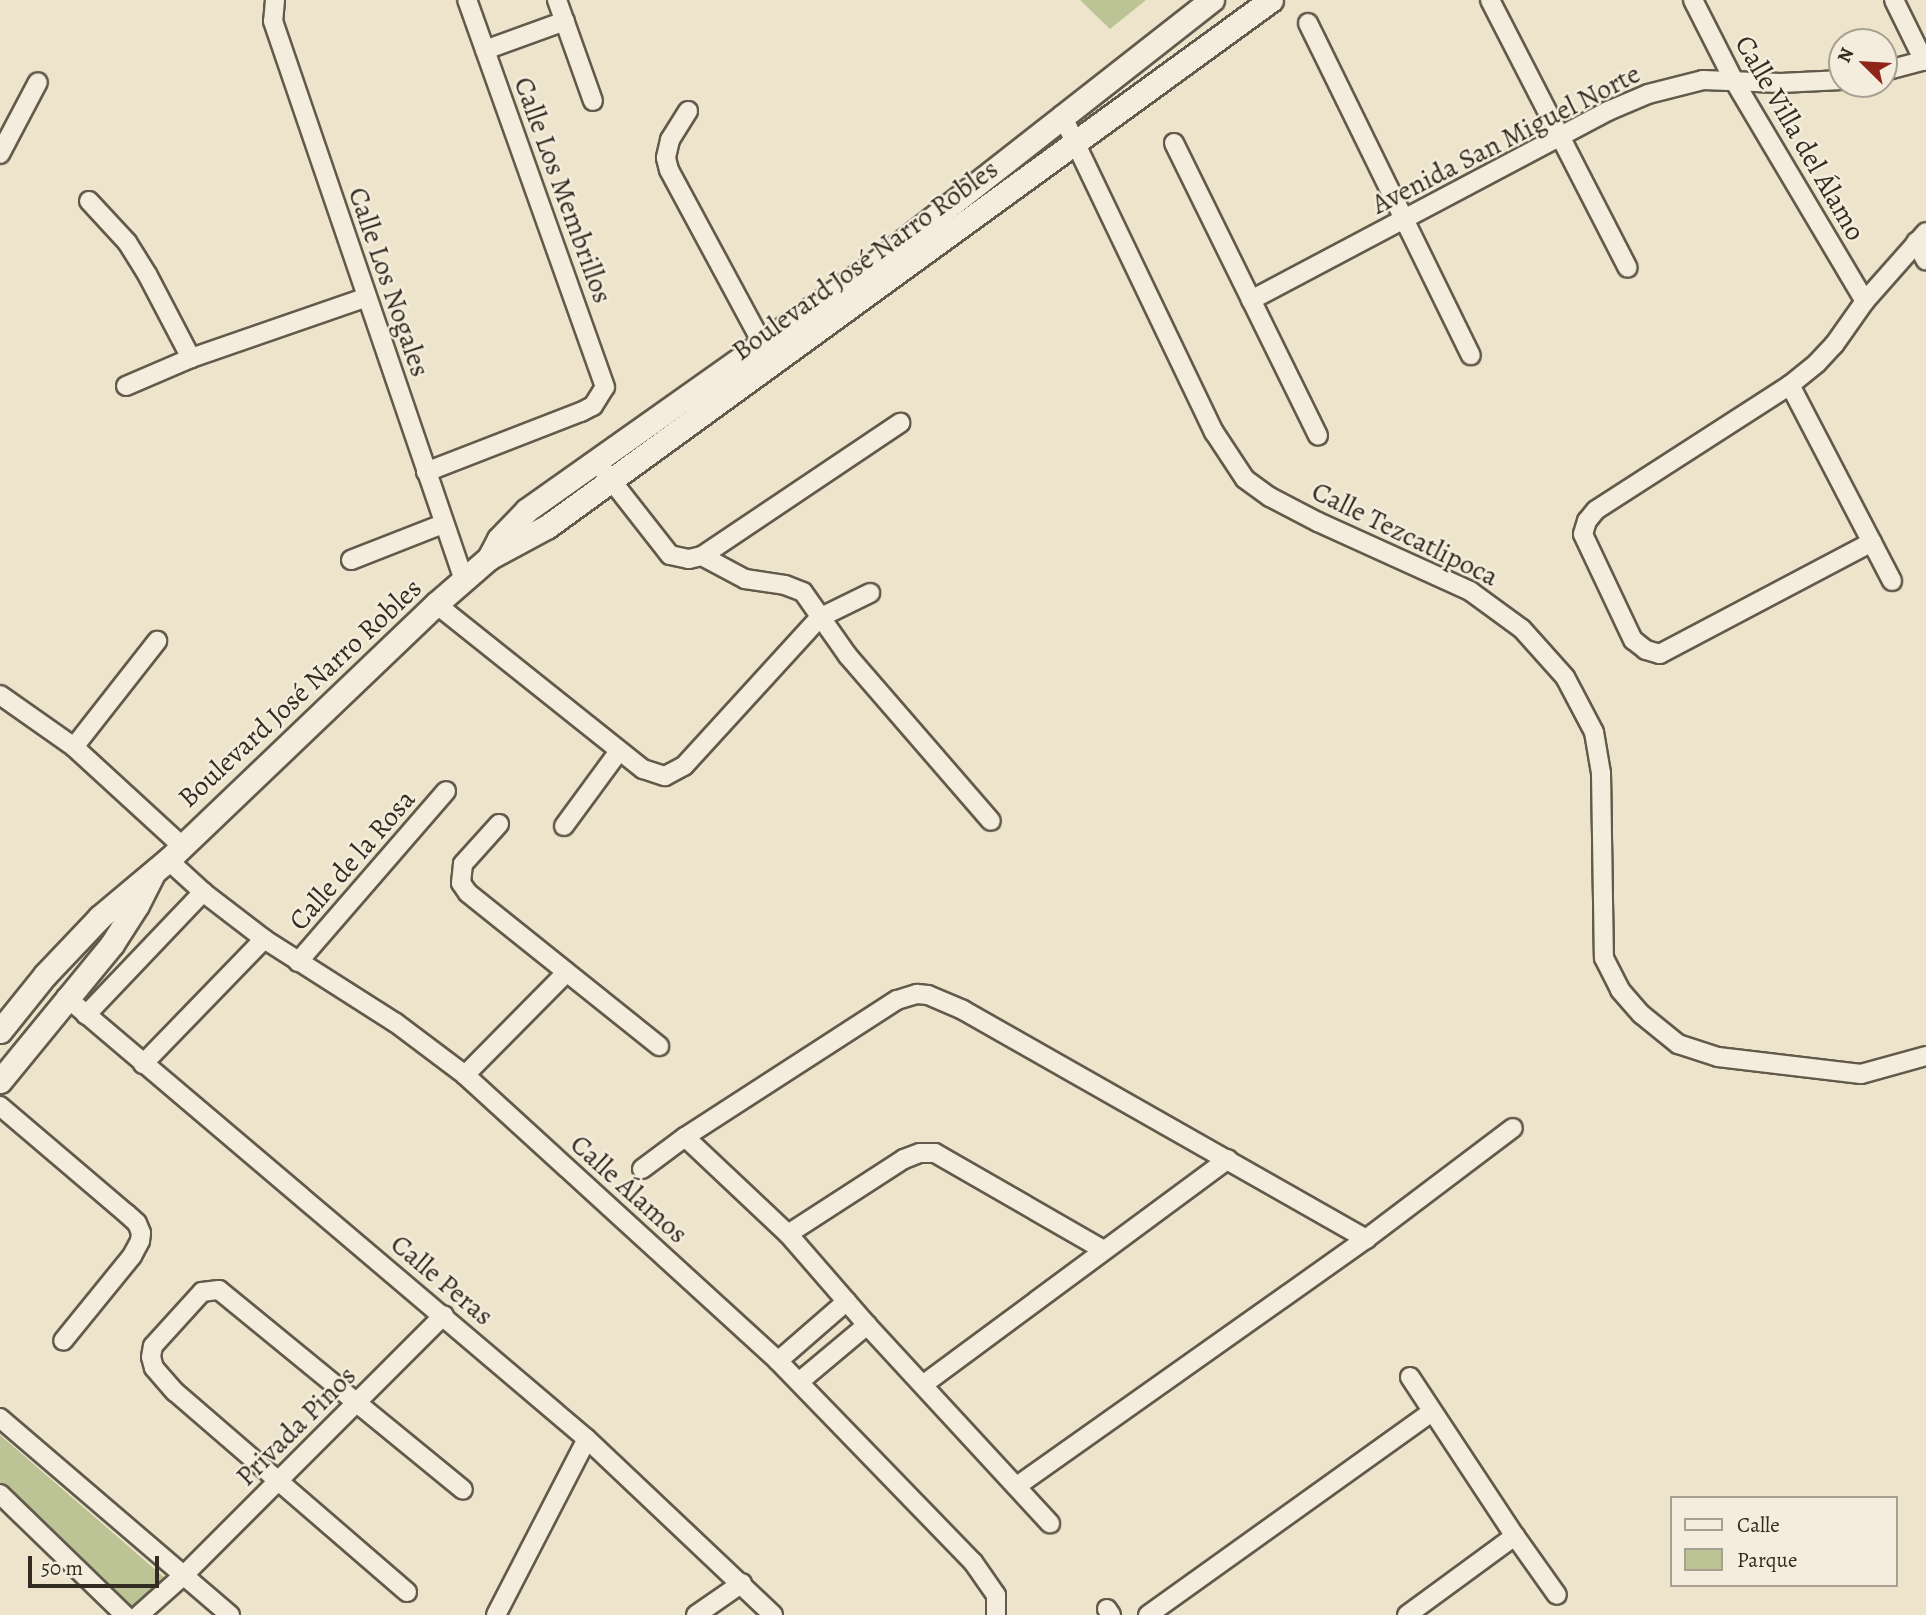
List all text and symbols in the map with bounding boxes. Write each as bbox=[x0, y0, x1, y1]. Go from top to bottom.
north arrow bbox=[1828, 28, 1898, 98]
street label: Calle Villa del Álamo bbox=[1728, 29, 1872, 247]
text: N bbox=[1831, 44, 1860, 67]
street label: Avenida San Miguel Norte bbox=[1366, 57, 1646, 221]
street label: Calle Los Membrillos bbox=[507, 72, 619, 308]
street label: Boulevard José Narro Robles bbox=[725, 152, 1005, 368]
street label: Calle Los Nogales bbox=[341, 183, 437, 381]
street label: Calle Tezcatlipoca bbox=[1306, 474, 1504, 594]
street label: Boulevard José Narro Robles bbox=[171, 571, 429, 815]
street label: Calle de la Rosa bbox=[282, 783, 422, 937]
street label: Calle Álamos bbox=[563, 1128, 695, 1250]
street label: Calle Peras bbox=[384, 1227, 500, 1333]
street label: Privada Pinos bbox=[229, 1359, 363, 1493]
legend bbox=[1671, 1496, 1898, 1587]
text: Calle bbox=[1737, 1511, 1780, 1539]
scale bar bbox=[32, 1542, 163, 1586]
text: Parque bbox=[1737, 1546, 1797, 1574]
text: 50 m bbox=[41, 1554, 83, 1582]

